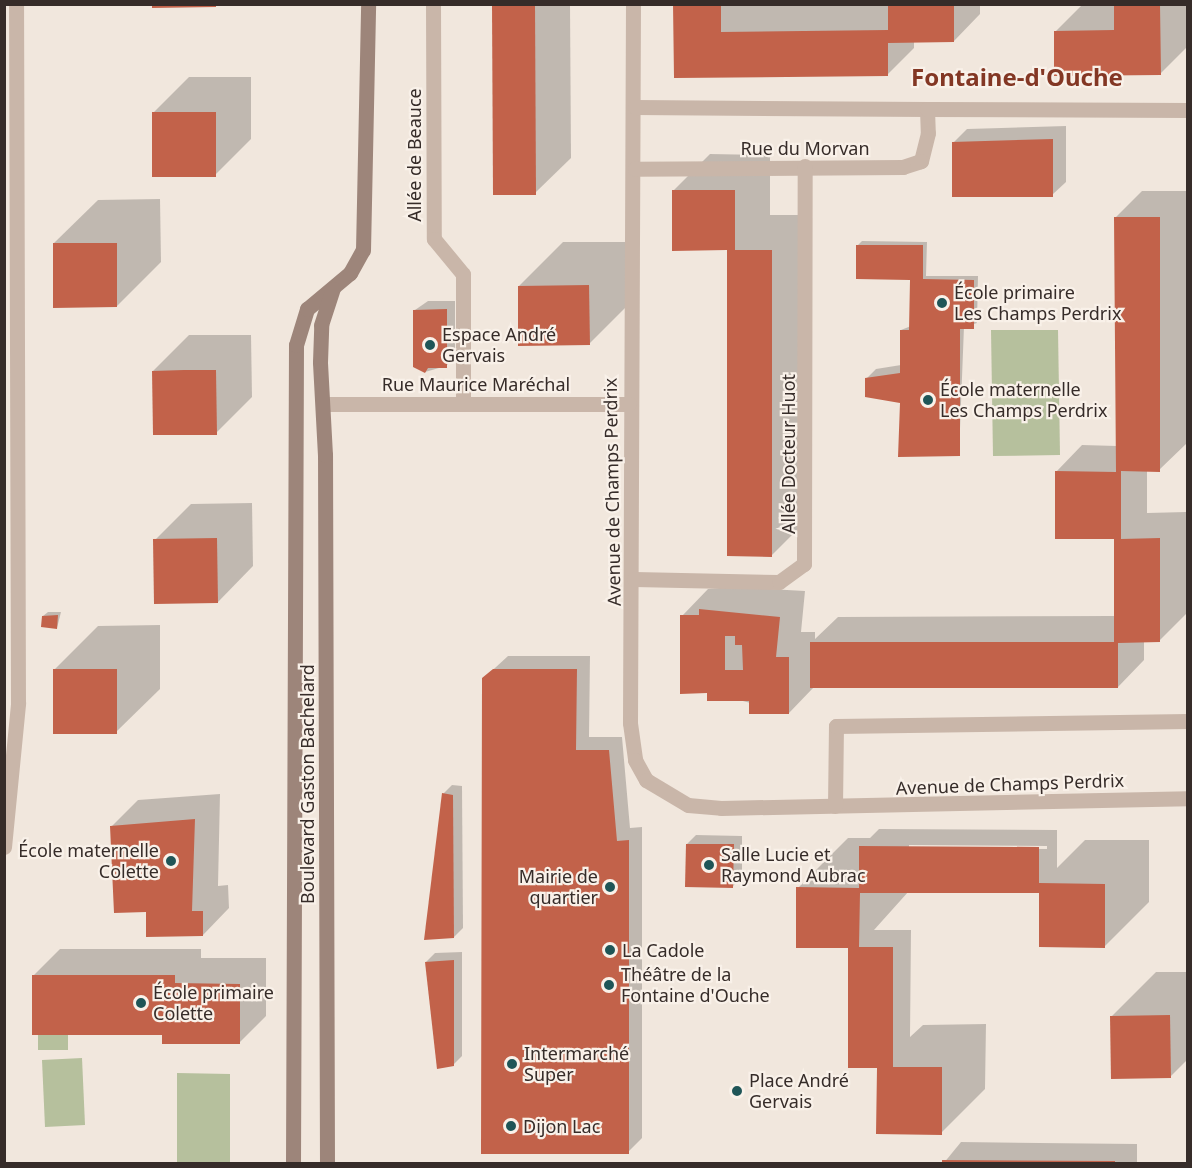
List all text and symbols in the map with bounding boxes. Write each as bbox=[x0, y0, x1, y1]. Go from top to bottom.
district label: Fontaine-d'Ouche bbox=[911, 63, 1123, 91]
street label: Allée de Beauce bbox=[403, 88, 425, 222]
street label: Rue du Morvan bbox=[740, 137, 870, 159]
place label: École primaire Les Champs Perdrix bbox=[954, 282, 1121, 324]
marker: École primaire Les Champs Perdrix bbox=[935, 296, 949, 310]
place label: Espace André Gervais bbox=[442, 324, 556, 366]
marker: Espace André Gervais bbox=[423, 338, 437, 352]
street label: Rue Maurice Maréchal bbox=[382, 373, 570, 395]
street label: Allée Docteur Huot bbox=[777, 374, 799, 534]
street label: Avenue de Champs Perdrix bbox=[599, 378, 625, 606]
place label: École maternelle Les Champs Perdrix bbox=[940, 379, 1107, 422]
marker: École maternelle Les Champs Perdrix bbox=[921, 393, 935, 407]
street label: Boulevard Gaston Bachelard bbox=[296, 664, 318, 904]
street label: Avenue de Champs Perdrix bbox=[896, 769, 1124, 799]
place label: École maternelle Colette bbox=[18, 840, 159, 882]
place label: Salle Lucie et Raymond Aubrac bbox=[721, 844, 866, 886]
marker: École maternelle Colette bbox=[164, 854, 178, 868]
marker: Salle Lucie et Raymond Aubrac bbox=[702, 858, 716, 872]
place label: Mairie de quartier bbox=[519, 866, 598, 908]
marker: Mairie de quartier bbox=[603, 880, 617, 894]
place label: La Cadole bbox=[622, 939, 704, 961]
marker: La Cadole bbox=[603, 943, 617, 957]
place label: Théâtre de la Fontaine d'Ouche bbox=[621, 964, 770, 1006]
marker: Théâtre de la Fontaine d'Ouche bbox=[602, 978, 616, 992]
place label: École primaire Colette bbox=[153, 982, 274, 1024]
marker: École primaire Colette bbox=[134, 996, 148, 1010]
place label: Intermarché Super bbox=[524, 1043, 629, 1086]
marker: Intermarché Super bbox=[505, 1057, 519, 1071]
place label: Place André Gervais bbox=[749, 1070, 849, 1112]
marker: Place André Gervais bbox=[730, 1084, 744, 1098]
place label: Dijon Lac bbox=[523, 1115, 600, 1137]
marker: Dijon Lac bbox=[504, 1119, 518, 1133]

